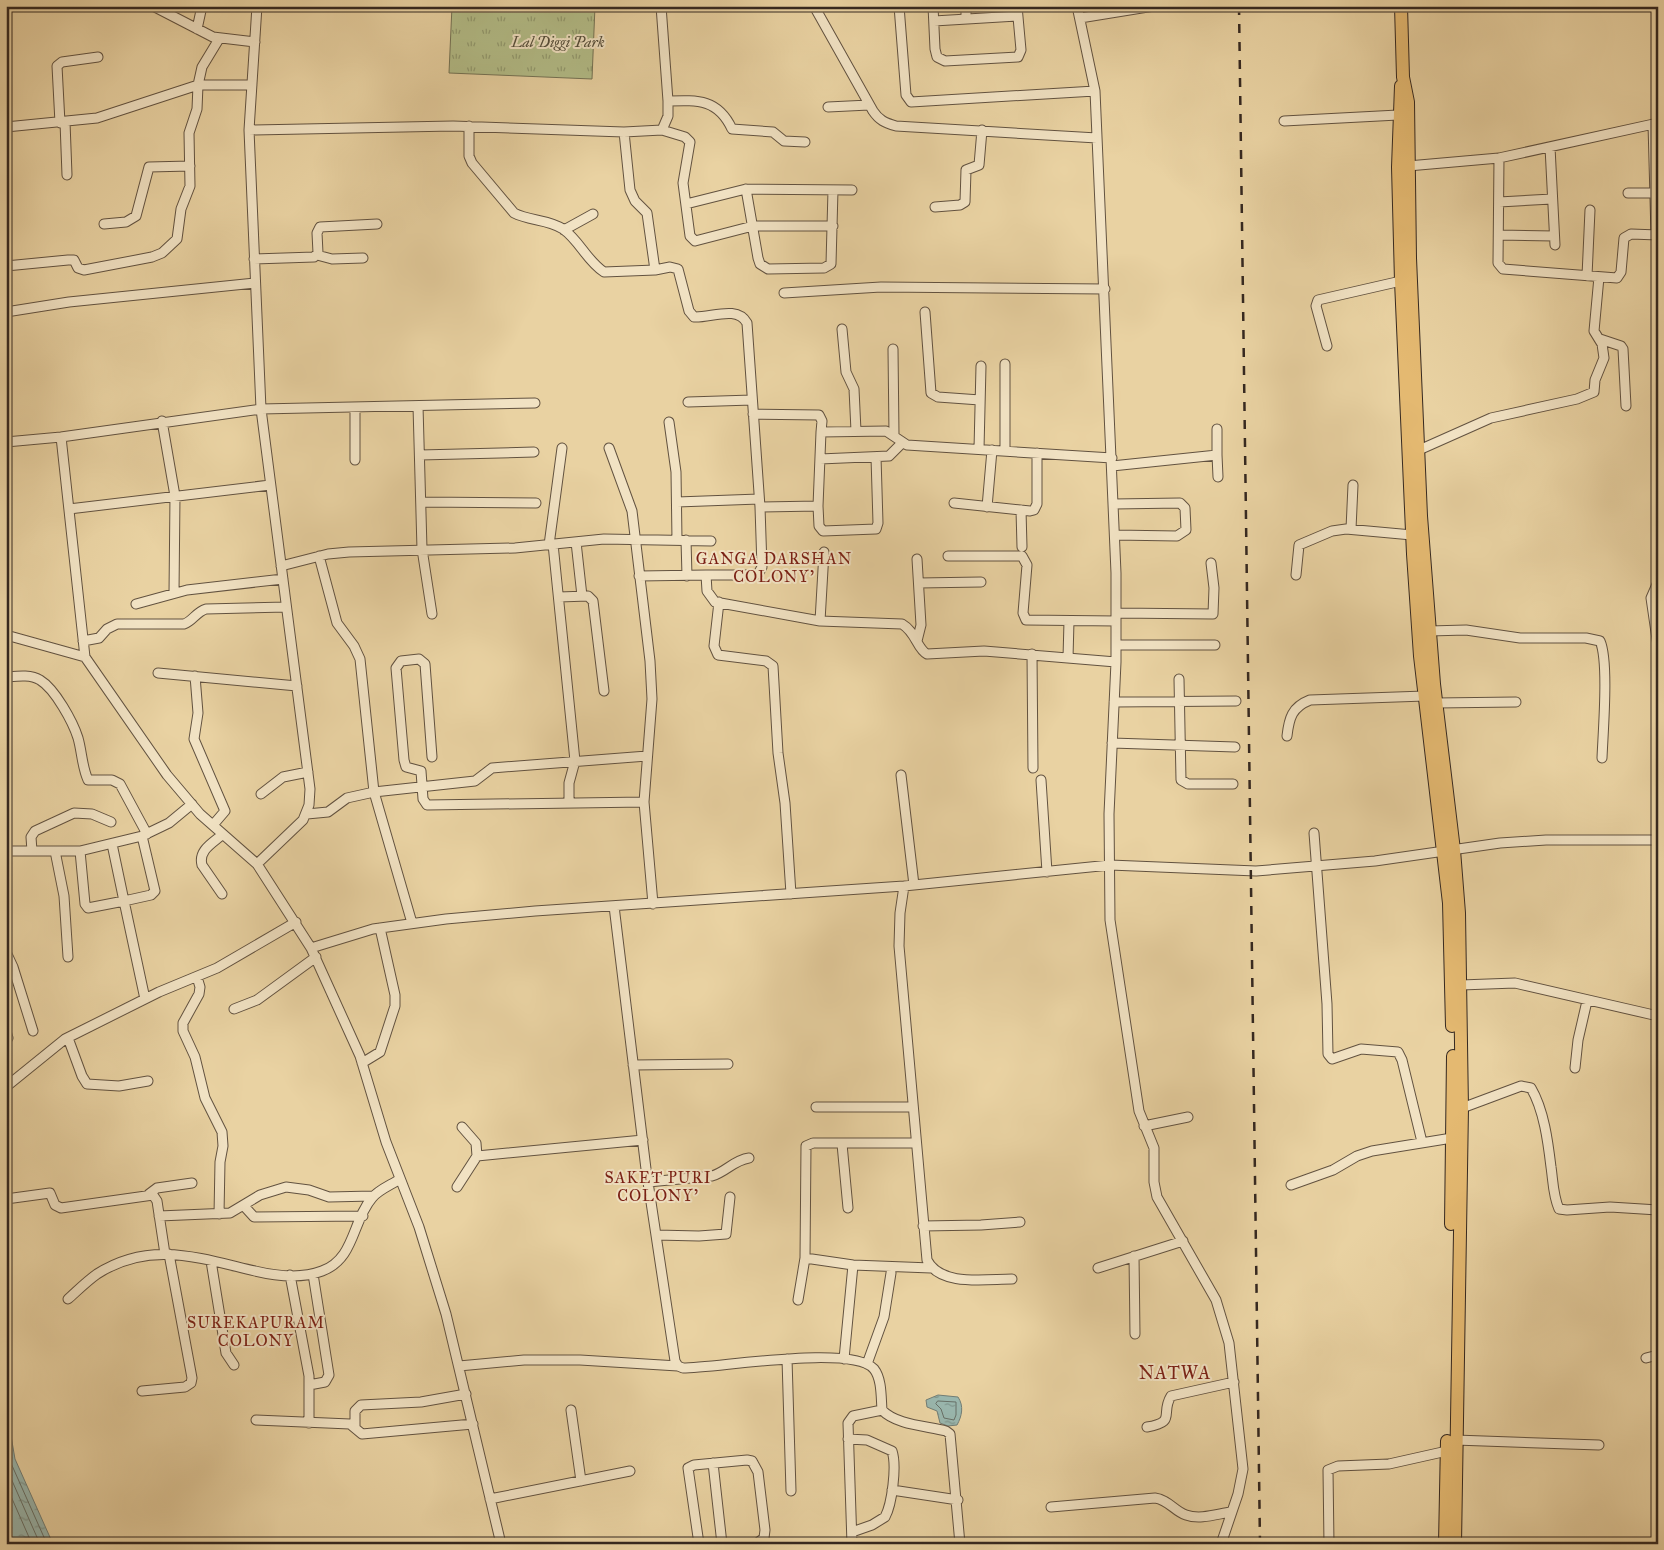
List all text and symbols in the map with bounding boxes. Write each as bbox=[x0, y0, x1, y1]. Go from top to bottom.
park label: Lal Diggi Park bbox=[511, 33, 605, 51]
district label: GANGA DARSHAN COLONY' bbox=[696, 549, 852, 586]
district label: SAKET PURI COLONY' bbox=[604, 1168, 712, 1205]
district label: SUREKAPURAM COLONY bbox=[187, 1313, 325, 1350]
district label: NATWA bbox=[1139, 1362, 1211, 1384]

